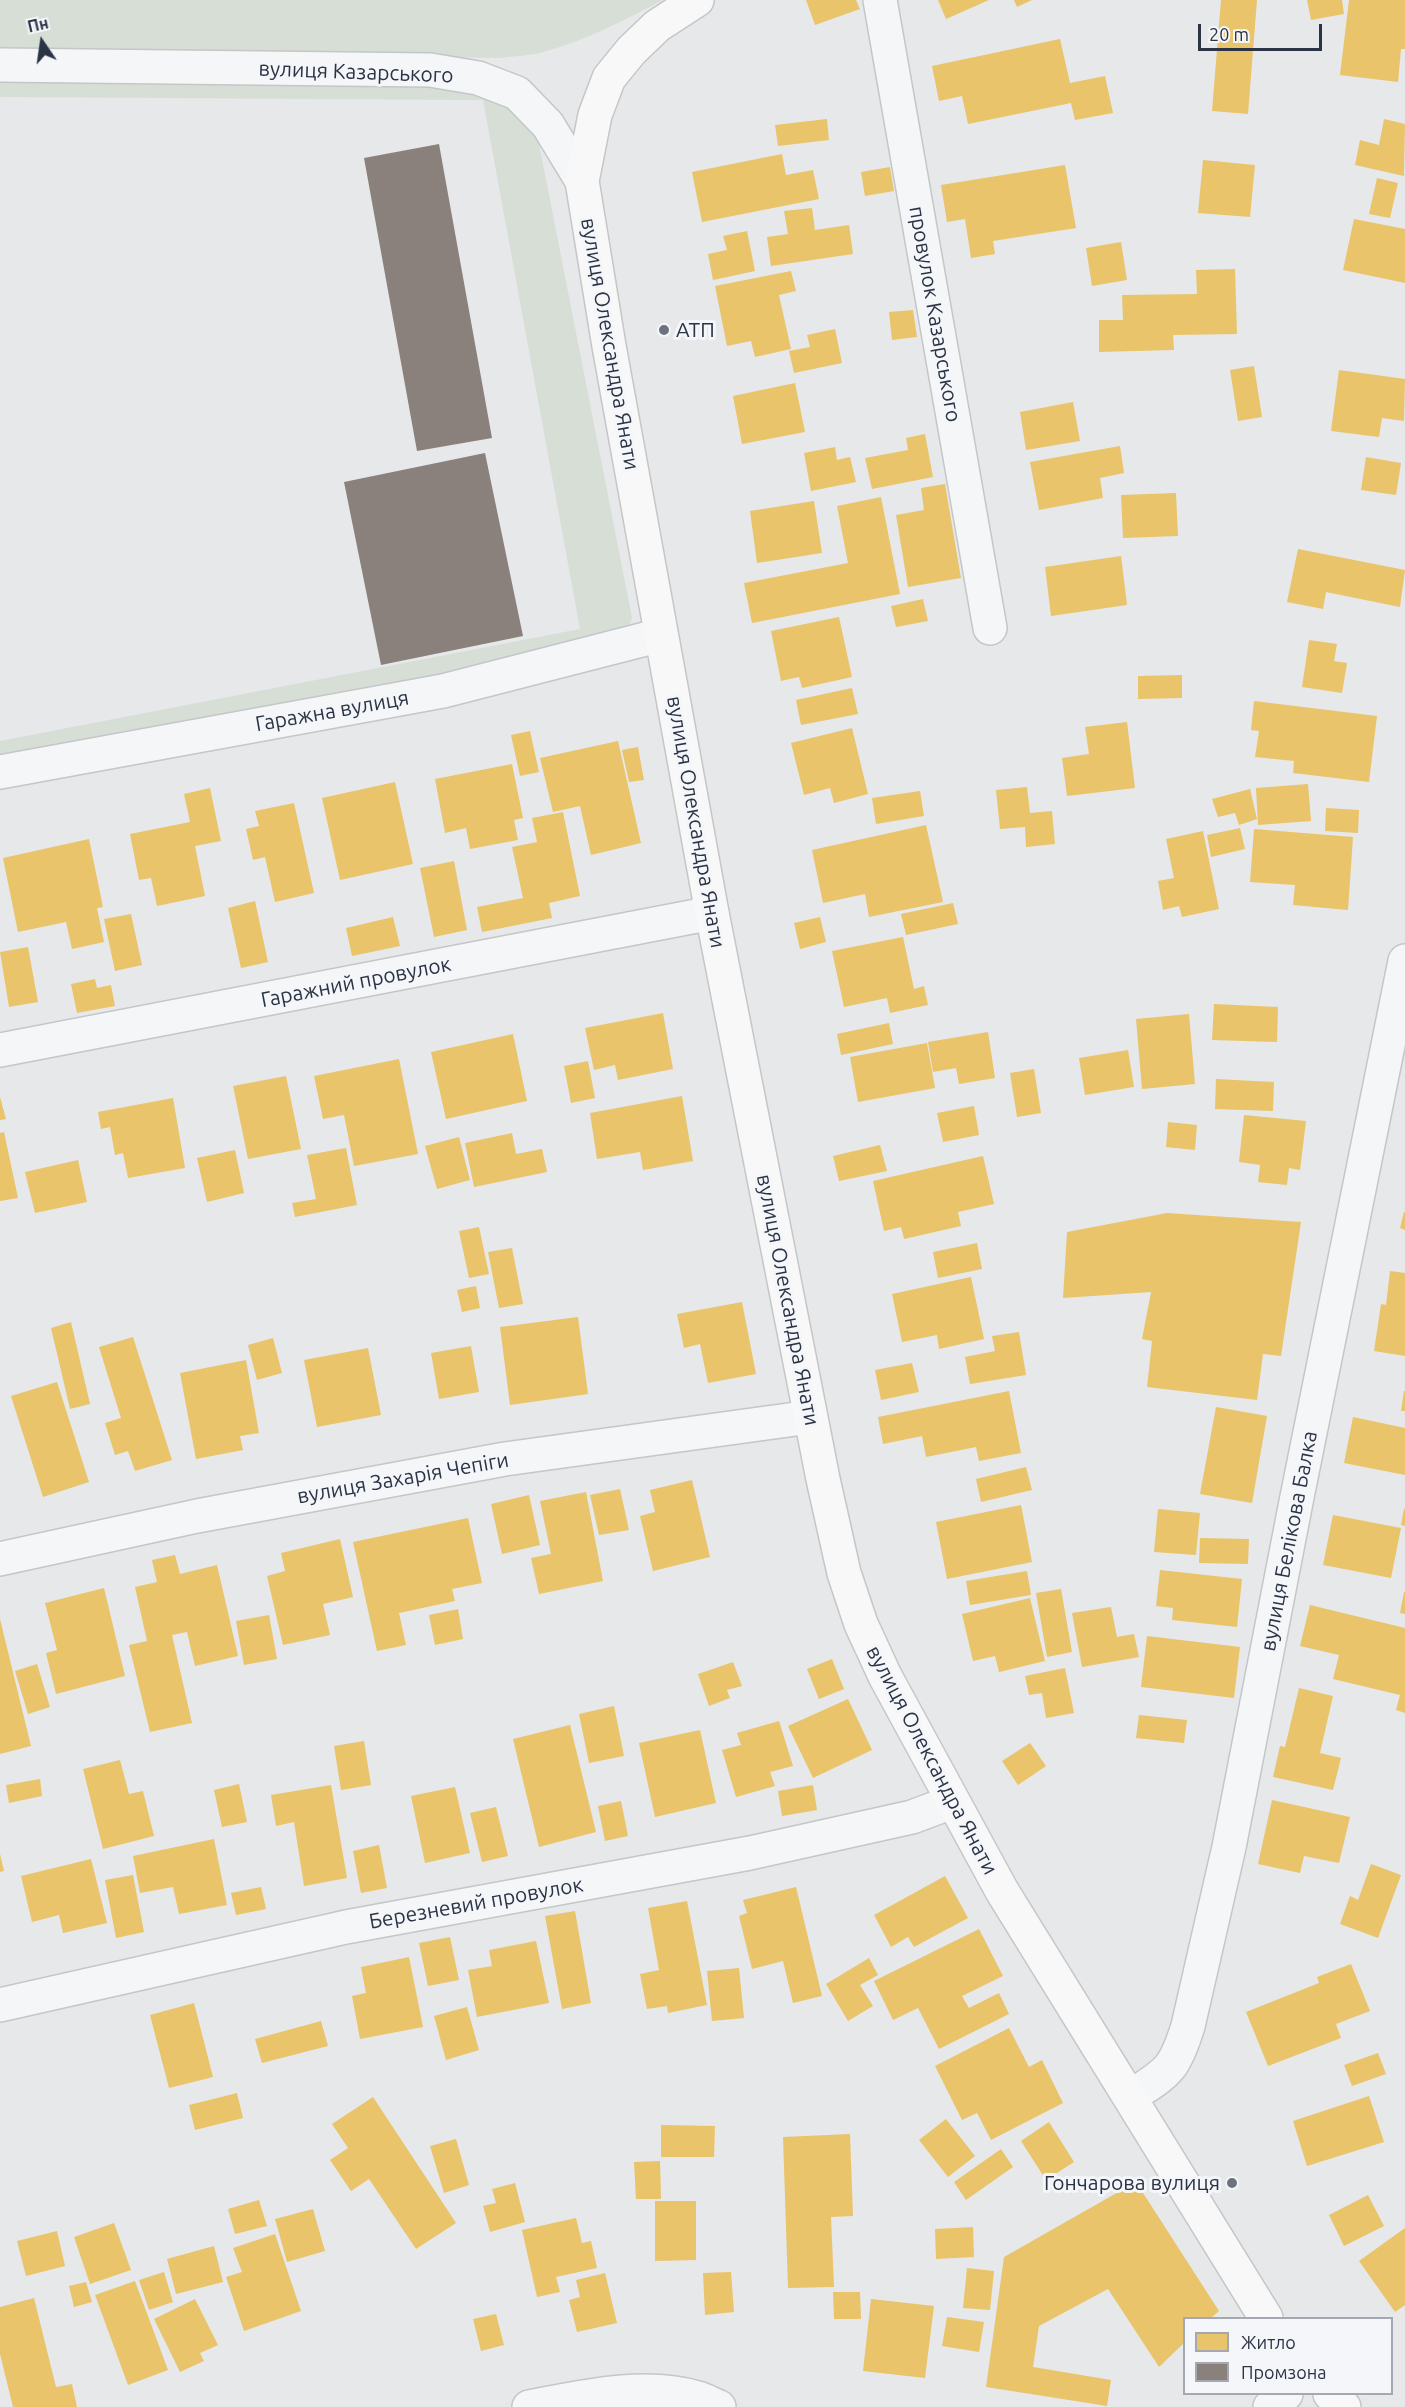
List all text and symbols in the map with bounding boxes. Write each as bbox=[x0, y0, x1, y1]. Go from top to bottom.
north arrow bbox=[12, 12, 72, 72]
scale bar bbox=[1201, 12, 1326, 50]
text: Пн bbox=[26, 13, 50, 36]
text: 20 m bbox=[1209, 24, 1249, 44]
street label: вулиця Казарського bbox=[258, 56, 454, 88]
street label: провулок Казарського bbox=[904, 204, 966, 424]
street label: вулиця Олександра Янати bbox=[575, 216, 645, 472]
place label: АТП bbox=[676, 317, 715, 343]
marker: АТП bbox=[657, 323, 671, 337]
street label: Гаражна вулиця bbox=[253, 685, 411, 737]
street label: вулиця Олександра Янати bbox=[661, 694, 731, 950]
street label: Гаражний провулок bbox=[259, 951, 453, 1013]
street label: вулиця Олександра Янати bbox=[751, 1172, 825, 1428]
street label: вулиця Белікова Балка bbox=[1255, 1429, 1323, 1653]
street label: вулиця Захарія Чепіги bbox=[295, 1447, 511, 1509]
street label: вулиця Олександра Янати bbox=[861, 1641, 1003, 1879]
street label: Березневий провулок bbox=[367, 1872, 585, 1934]
place label: Гончарова вулиця bbox=[1044, 2170, 1220, 2196]
marker: Гончарова вулиця bbox=[1225, 2176, 1239, 2190]
legend bbox=[1183, 2317, 1393, 2395]
text: Житло bbox=[1241, 2332, 1296, 2352]
text: Промзона bbox=[1241, 2362, 1326, 2382]

